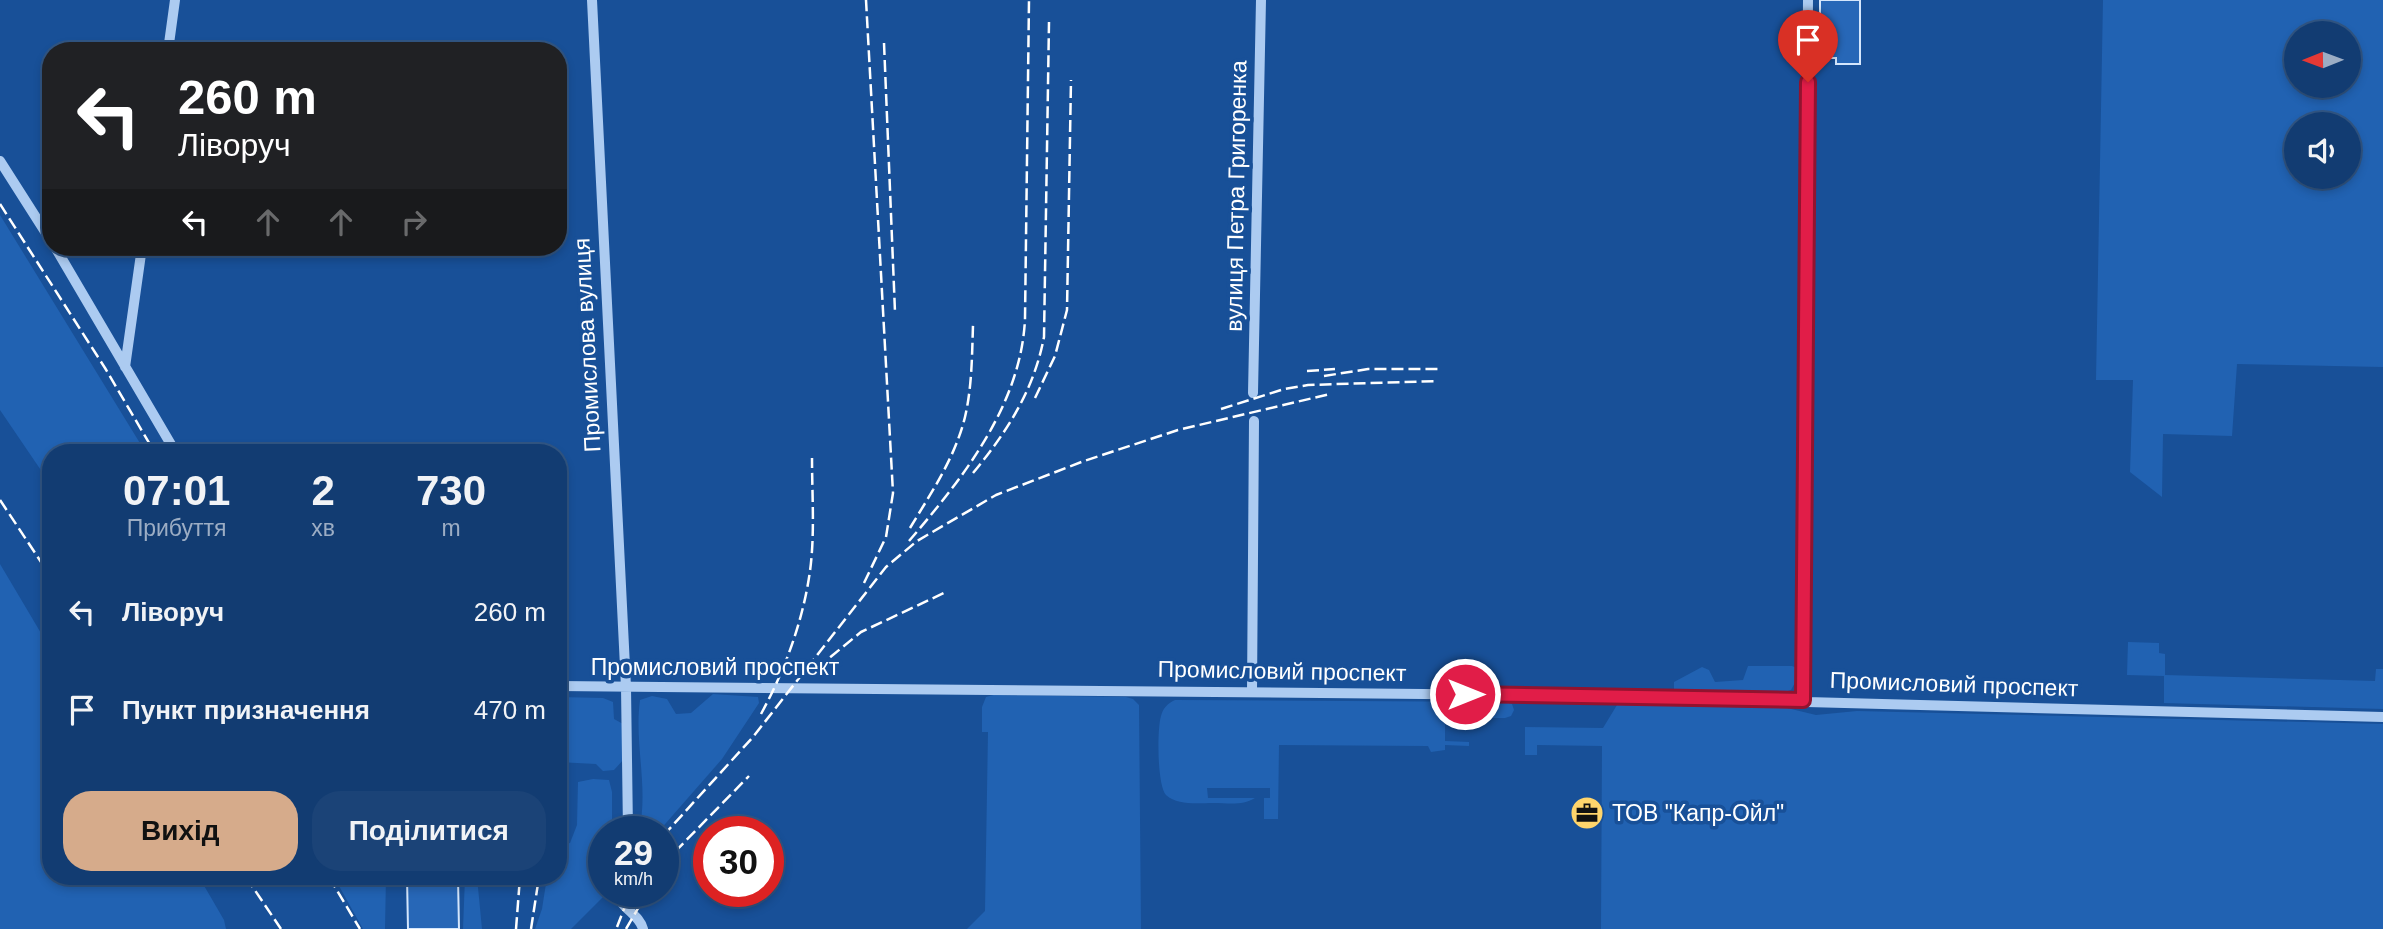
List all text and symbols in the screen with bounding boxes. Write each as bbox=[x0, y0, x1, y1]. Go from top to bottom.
pin bbox=[1778, 10, 1838, 82]
icon: arrive bbox=[1789, 21, 1827, 59]
north arrow bbox=[2284, 21, 2361, 98]
map controls bbox=[2284, 21, 2361, 189]
street label: вулиця Петра Григоренка bbox=[1221, 60, 1251, 332]
icon: left bbox=[63, 70, 154, 161]
text: 260 m bbox=[178, 70, 317, 124]
button: sound bbox=[2284, 112, 2361, 189]
text: Ліворуч bbox=[178, 127, 291, 163]
icon: left bbox=[176, 203, 214, 241]
icon: ahead bbox=[249, 203, 287, 241]
icon: ahead bbox=[322, 203, 360, 241]
icon: right bbox=[395, 203, 433, 241]
street label: Промислова вулиця bbox=[568, 237, 606, 453]
text: 07:01 bbox=[123, 467, 230, 514]
text: 2 bbox=[311, 467, 335, 514]
text: 730 bbox=[416, 467, 486, 514]
text: Прибуття bbox=[127, 515, 227, 541]
text: хв bbox=[311, 515, 335, 541]
text: m bbox=[441, 515, 461, 541]
icon: left bbox=[63, 593, 101, 631]
text: Ліворуч bbox=[122, 597, 224, 627]
text: 260 m bbox=[474, 597, 546, 627]
street label: Промисловий проспект bbox=[591, 654, 840, 680]
street label: Промисловий проспект bbox=[1157, 656, 1407, 686]
position arrow bbox=[1428, 657, 1502, 731]
street label: Промисловий проспект bbox=[1829, 667, 2079, 701]
icon: arrive bbox=[63, 691, 101, 729]
text: Пункт призначення bbox=[122, 695, 370, 725]
text: 470 m bbox=[474, 695, 546, 725]
button: Вихід bbox=[63, 791, 298, 871]
button: Поділитися bbox=[312, 791, 546, 871]
office icon: ТОВ "Капр-Ойл" bbox=[1568, 794, 1606, 832]
place label: ТОВ "Капр-Ойл" bbox=[1612, 800, 1784, 826]
speed limit sign: 30 bbox=[693, 816, 784, 907]
text: 29 bbox=[614, 833, 653, 872]
text: km/h bbox=[614, 869, 653, 889]

